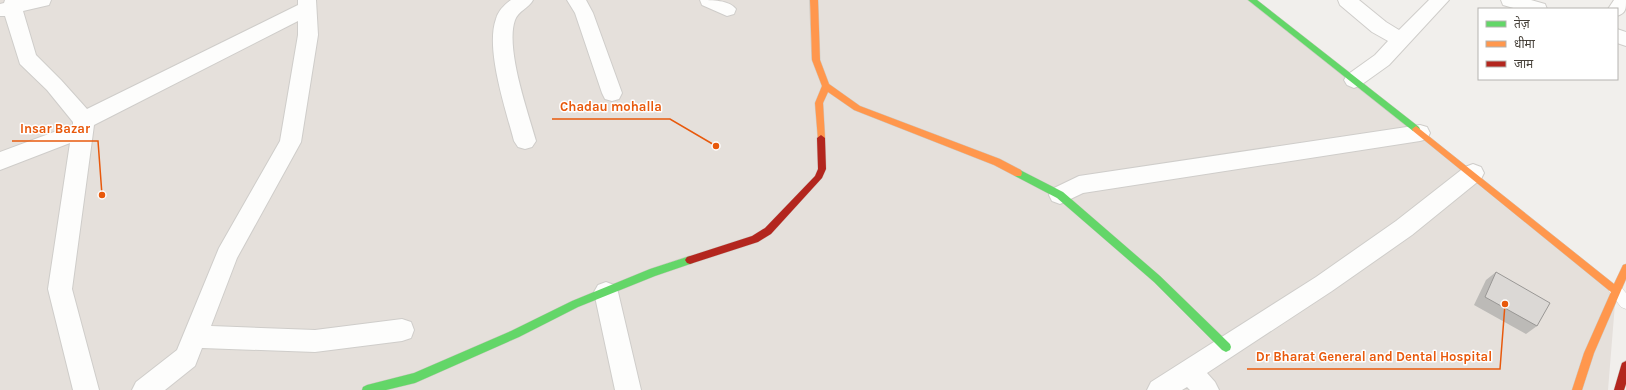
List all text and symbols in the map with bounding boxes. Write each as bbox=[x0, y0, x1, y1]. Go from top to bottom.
legend bbox=[1478, 8, 1618, 80]
text: तेज़ bbox=[1514, 16, 1531, 31]
text: धीमा bbox=[1514, 36, 1536, 51]
text: जाम bbox=[1514, 57, 1534, 71]
callout: Chadau mohalla bbox=[552, 94, 670, 119]
text: Chadau mohalla bbox=[560, 99, 662, 114]
callout: Insar Bazar bbox=[12, 116, 98, 141]
text: Insar Bazar bbox=[20, 121, 91, 136]
callout: Dr Bharat General and Dental Hospital bbox=[1247, 344, 1500, 369]
text: Dr Bharat General and Dental Hospital bbox=[1256, 349, 1492, 364]

